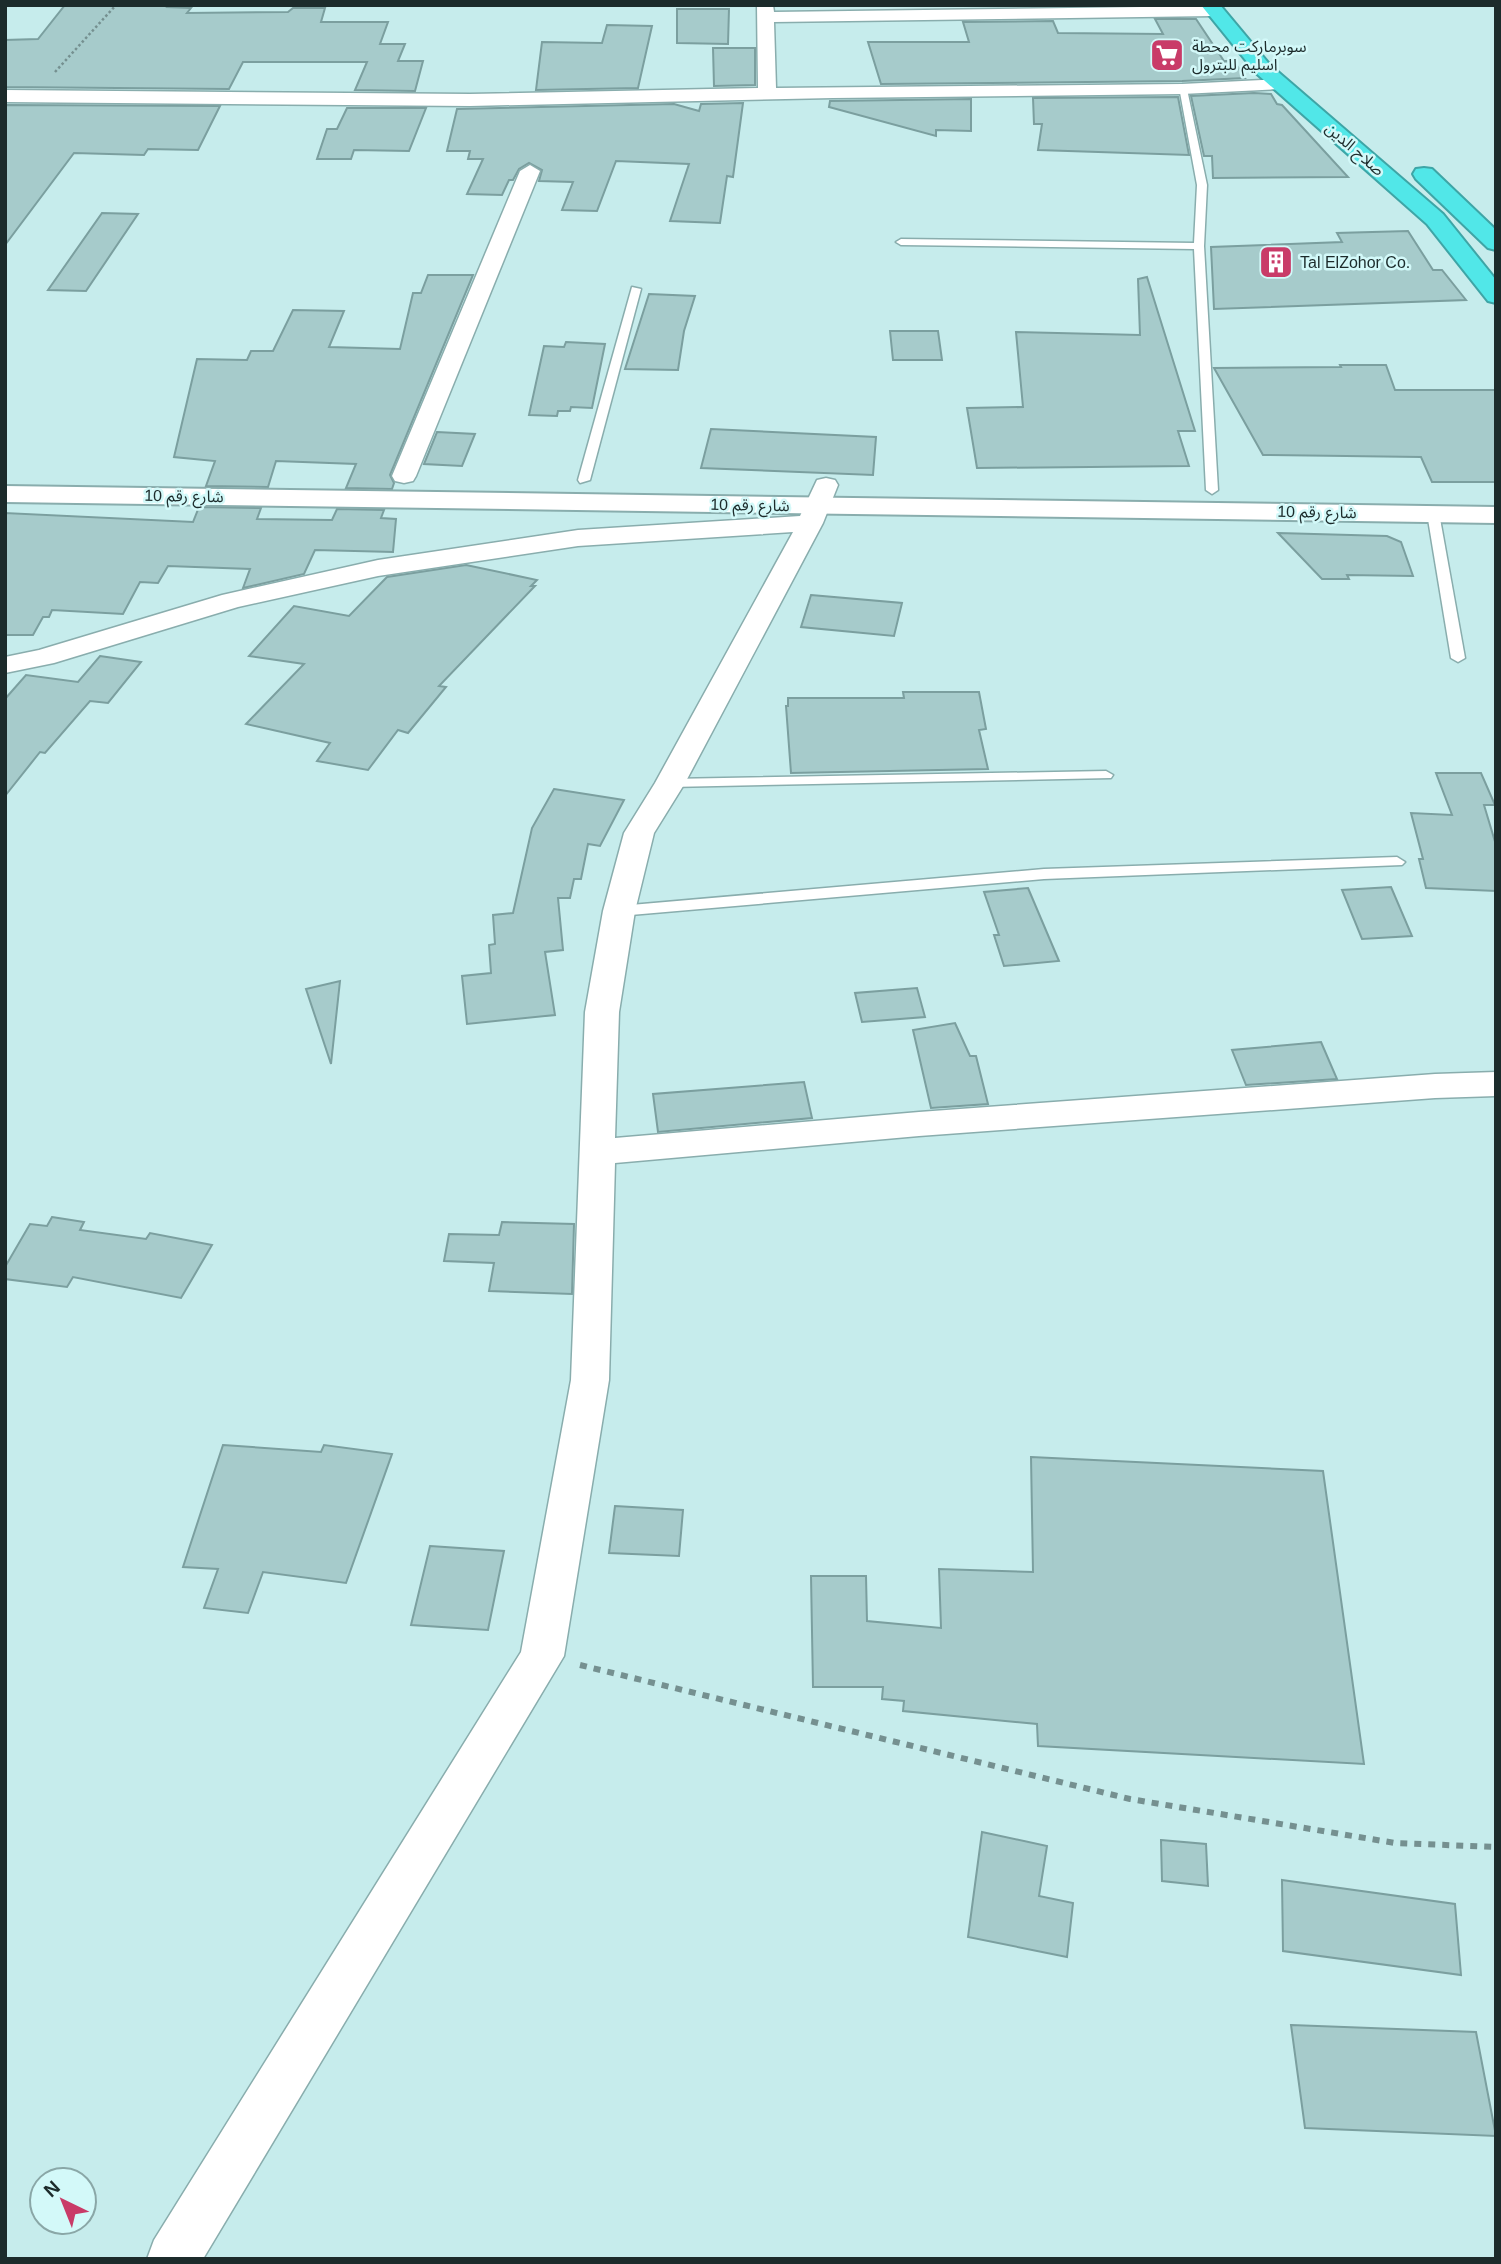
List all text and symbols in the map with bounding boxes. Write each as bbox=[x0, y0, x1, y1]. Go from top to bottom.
supermarket icon: سوبرماركت محطة اسليم للبترول bbox=[1148, 36, 1186, 74]
place label: سوبرماركت محطة اسليم للبترول bbox=[1192, 38, 1307, 77]
street label: صلاح الدين bbox=[1320, 119, 1388, 182]
building icon: Tal ElZohor Co. bbox=[1257, 243, 1295, 281]
place label: Tal ElZohor Co. bbox=[1300, 254, 1410, 271]
street label: شارع رقم 10 bbox=[144, 487, 224, 509]
street label: شارع رقم 10 bbox=[710, 496, 790, 518]
street label: شارع رقم 10 bbox=[1277, 503, 1357, 525]
north arrow bbox=[28, 2166, 98, 2236]
text: N bbox=[40, 2177, 64, 2201]

